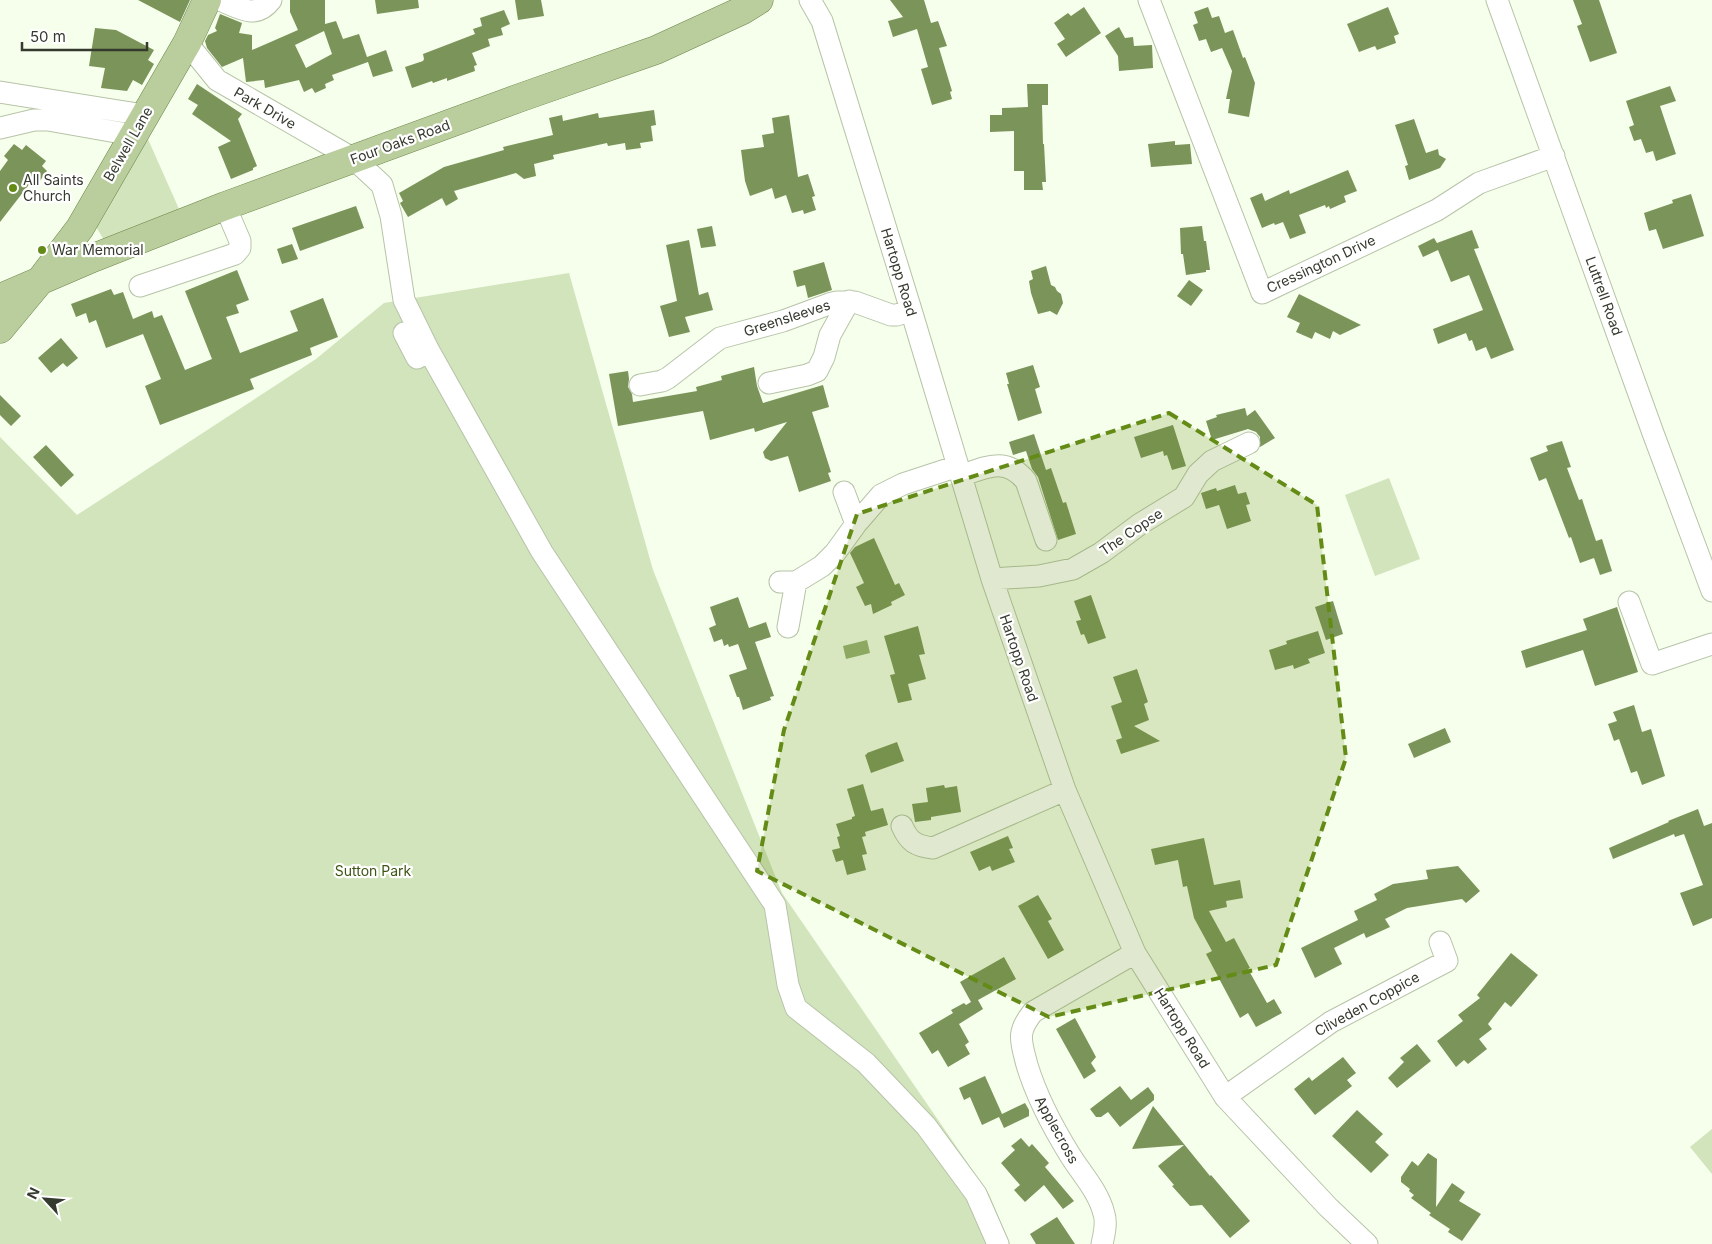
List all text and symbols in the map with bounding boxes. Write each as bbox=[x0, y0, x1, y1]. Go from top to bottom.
scale bar bbox=[22, 20, 148, 52]
text: 50 m bbox=[30, 27, 66, 46]
street label: Park Drive bbox=[231, 83, 299, 132]
street label: Belwell Lane bbox=[99, 104, 156, 184]
street label: Four Oaks Road bbox=[348, 116, 452, 167]
place label: All Saints Church bbox=[23, 171, 84, 204]
marker: All Saints Church bbox=[7, 182, 19, 194]
street label: Hartopp Road bbox=[878, 226, 921, 318]
street label: Cressington Drive bbox=[1264, 231, 1378, 296]
place label: War Memorial bbox=[52, 241, 144, 258]
marker: War Memorial bbox=[36, 244, 48, 256]
street label: Luttrell Road bbox=[1582, 254, 1627, 338]
street label: Greensleeves bbox=[741, 296, 832, 340]
street label: The Copse bbox=[1096, 504, 1165, 559]
street label: Hartopp Road bbox=[997, 612, 1042, 704]
park label: Sutton Park bbox=[335, 862, 412, 879]
street label: Cliveden Coppice bbox=[1311, 968, 1422, 1039]
street label: Hartopp Road bbox=[1151, 984, 1214, 1071]
street label: Applecross bbox=[1032, 1093, 1083, 1166]
north arrow bbox=[20, 1174, 70, 1224]
text: N bbox=[23, 1185, 43, 1202]

